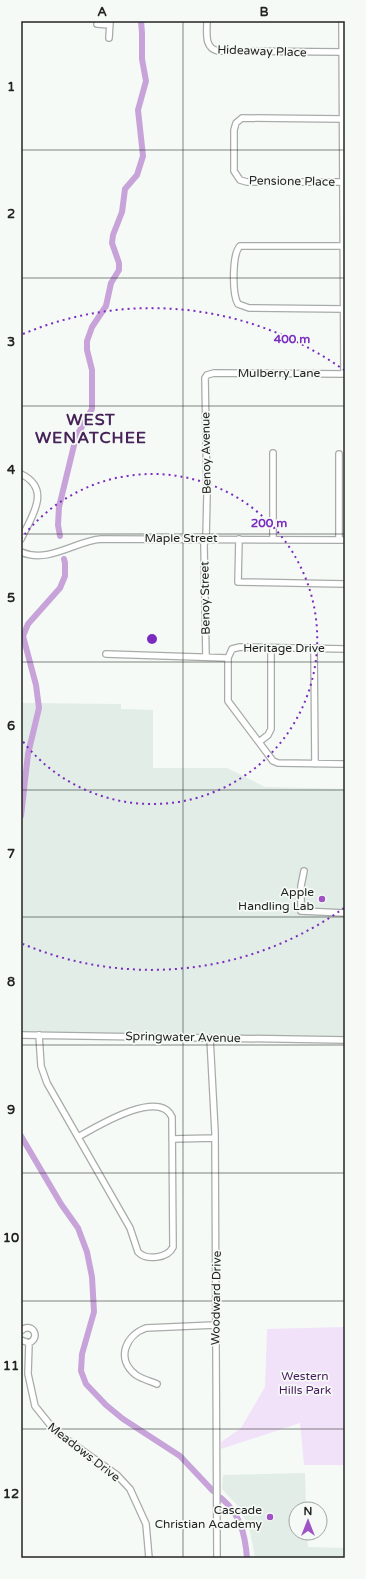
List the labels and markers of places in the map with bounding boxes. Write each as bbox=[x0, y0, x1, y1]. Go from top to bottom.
centre of rings bbox=[145, 632, 159, 646]
place label: Apple Handling Lab bbox=[238, 885, 314, 913]
marker: Apple Handling Lab bbox=[317, 894, 327, 904]
place label: Cascade Christian Academy bbox=[155, 1503, 263, 1531]
marker: Cascade Christian Academy bbox=[265, 1512, 275, 1522]

